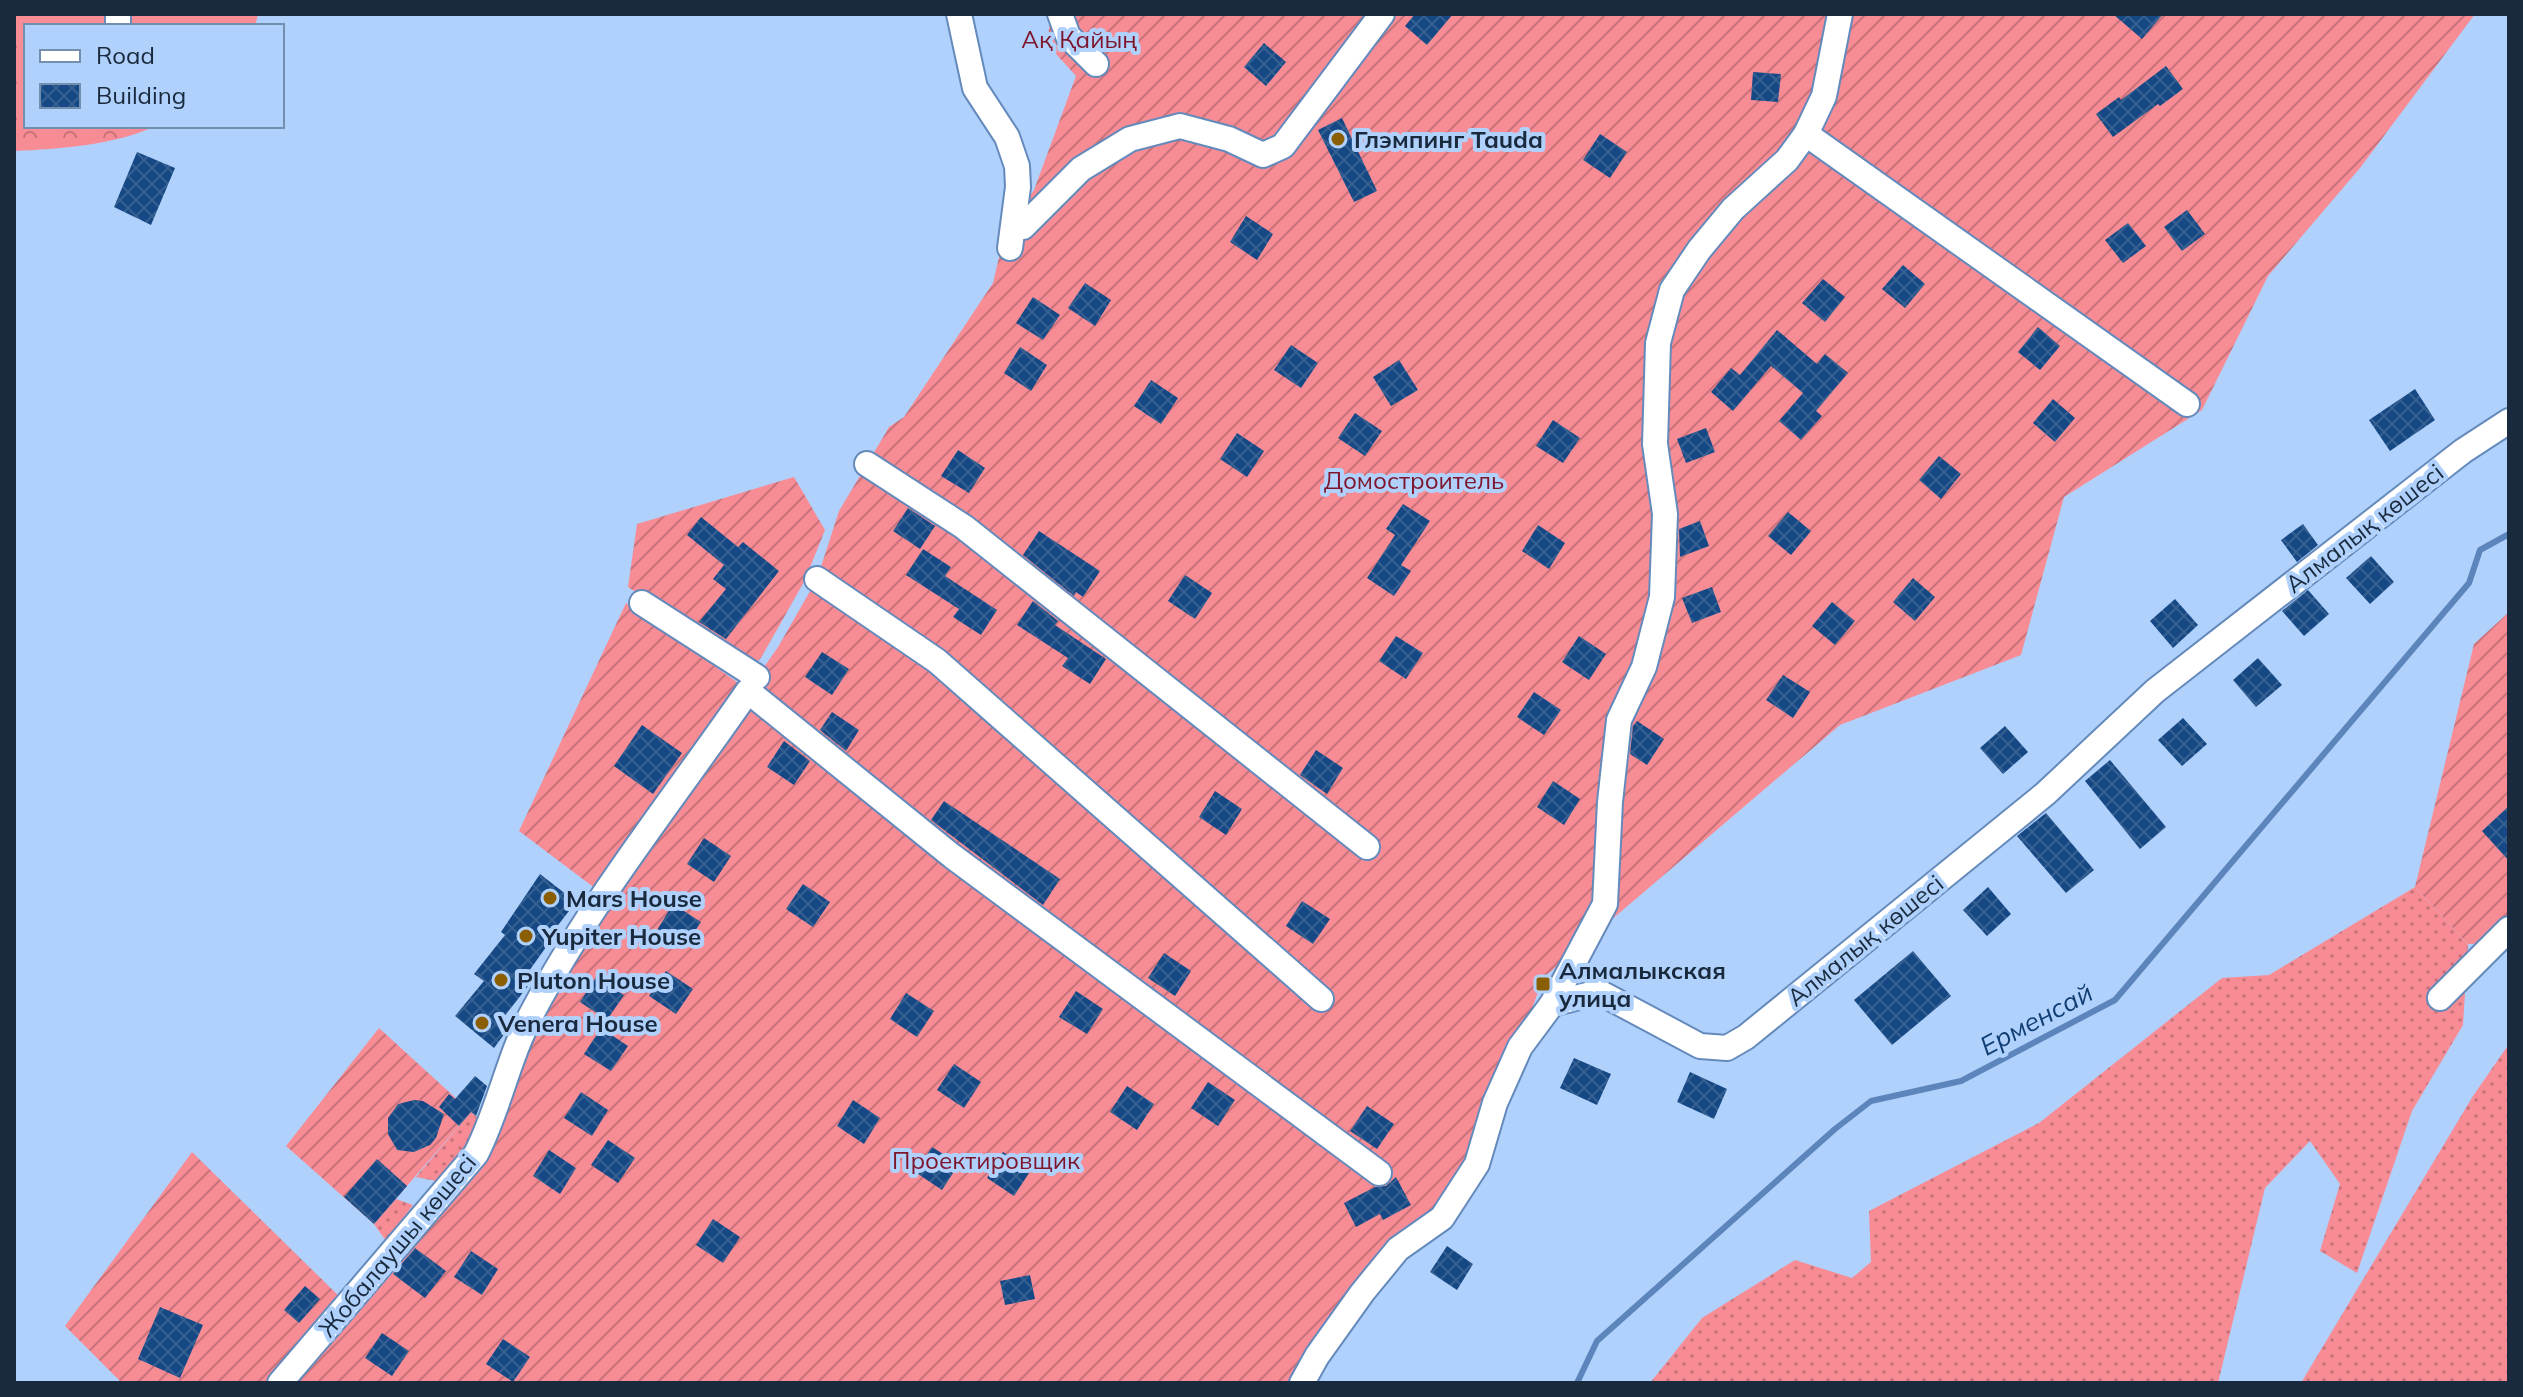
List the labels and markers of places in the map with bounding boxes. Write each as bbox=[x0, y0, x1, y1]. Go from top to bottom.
place label: Глэмпинг Tauda bbox=[1354, 124, 1543, 154]
marker: Глэмпинг Tauda bbox=[1329, 130, 1347, 148]
place label: Mars House bbox=[566, 883, 702, 913]
marker: Mars House bbox=[541, 889, 559, 907]
place label: Yupiter House bbox=[541, 921, 701, 951]
marker: Yupiter House bbox=[517, 927, 535, 945]
place label: Алмалыкская улица bbox=[1559, 955, 1726, 1013]
place label: Pluton House bbox=[517, 965, 670, 995]
marker: Pluton House bbox=[492, 971, 510, 989]
marker: Алмалыкская улица bbox=[1534, 975, 1552, 993]
place label: Venera House bbox=[497, 1008, 658, 1038]
marker: Venera House bbox=[473, 1014, 491, 1032]

